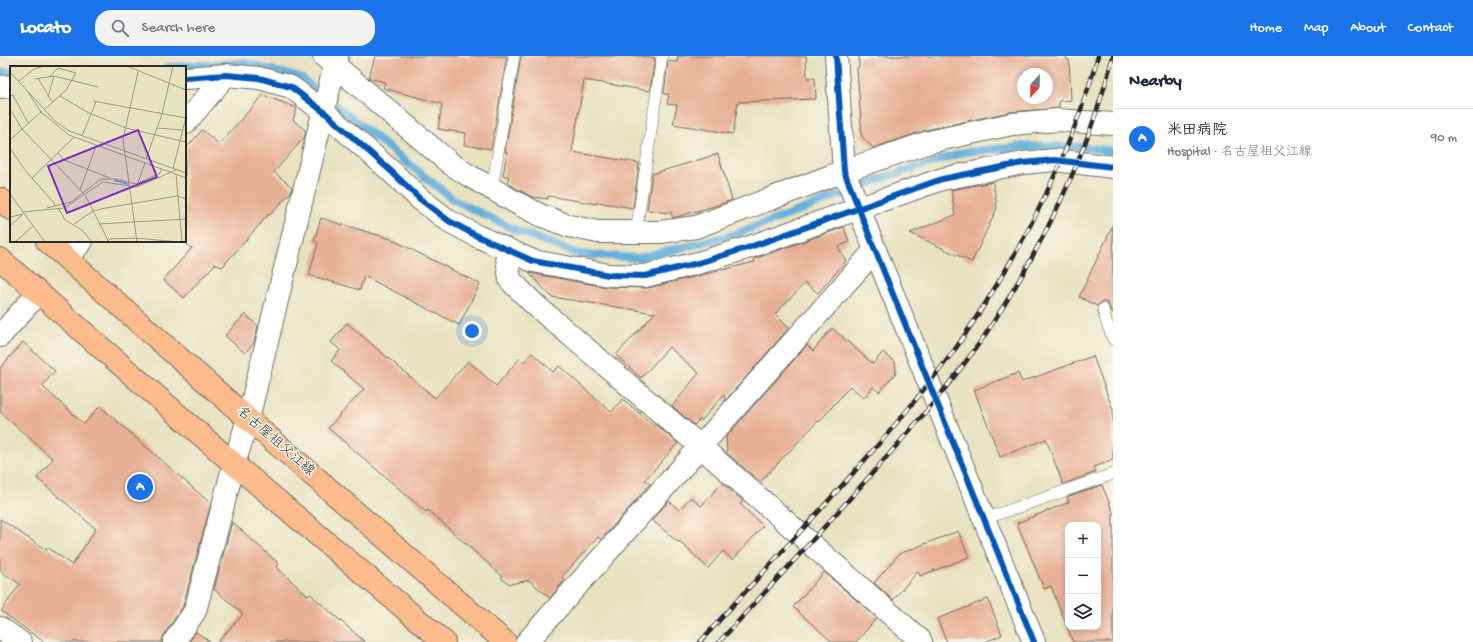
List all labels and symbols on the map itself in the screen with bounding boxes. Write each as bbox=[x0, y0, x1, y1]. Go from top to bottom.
inset map bbox=[10, 66, 186, 242]
north arrow bbox=[1017, 68, 1053, 104]
your location bbox=[462, 321, 482, 341]
street label: 名古屋祖父江線 bbox=[232, 403, 318, 481]
pin: A bbox=[127, 472, 153, 502]

